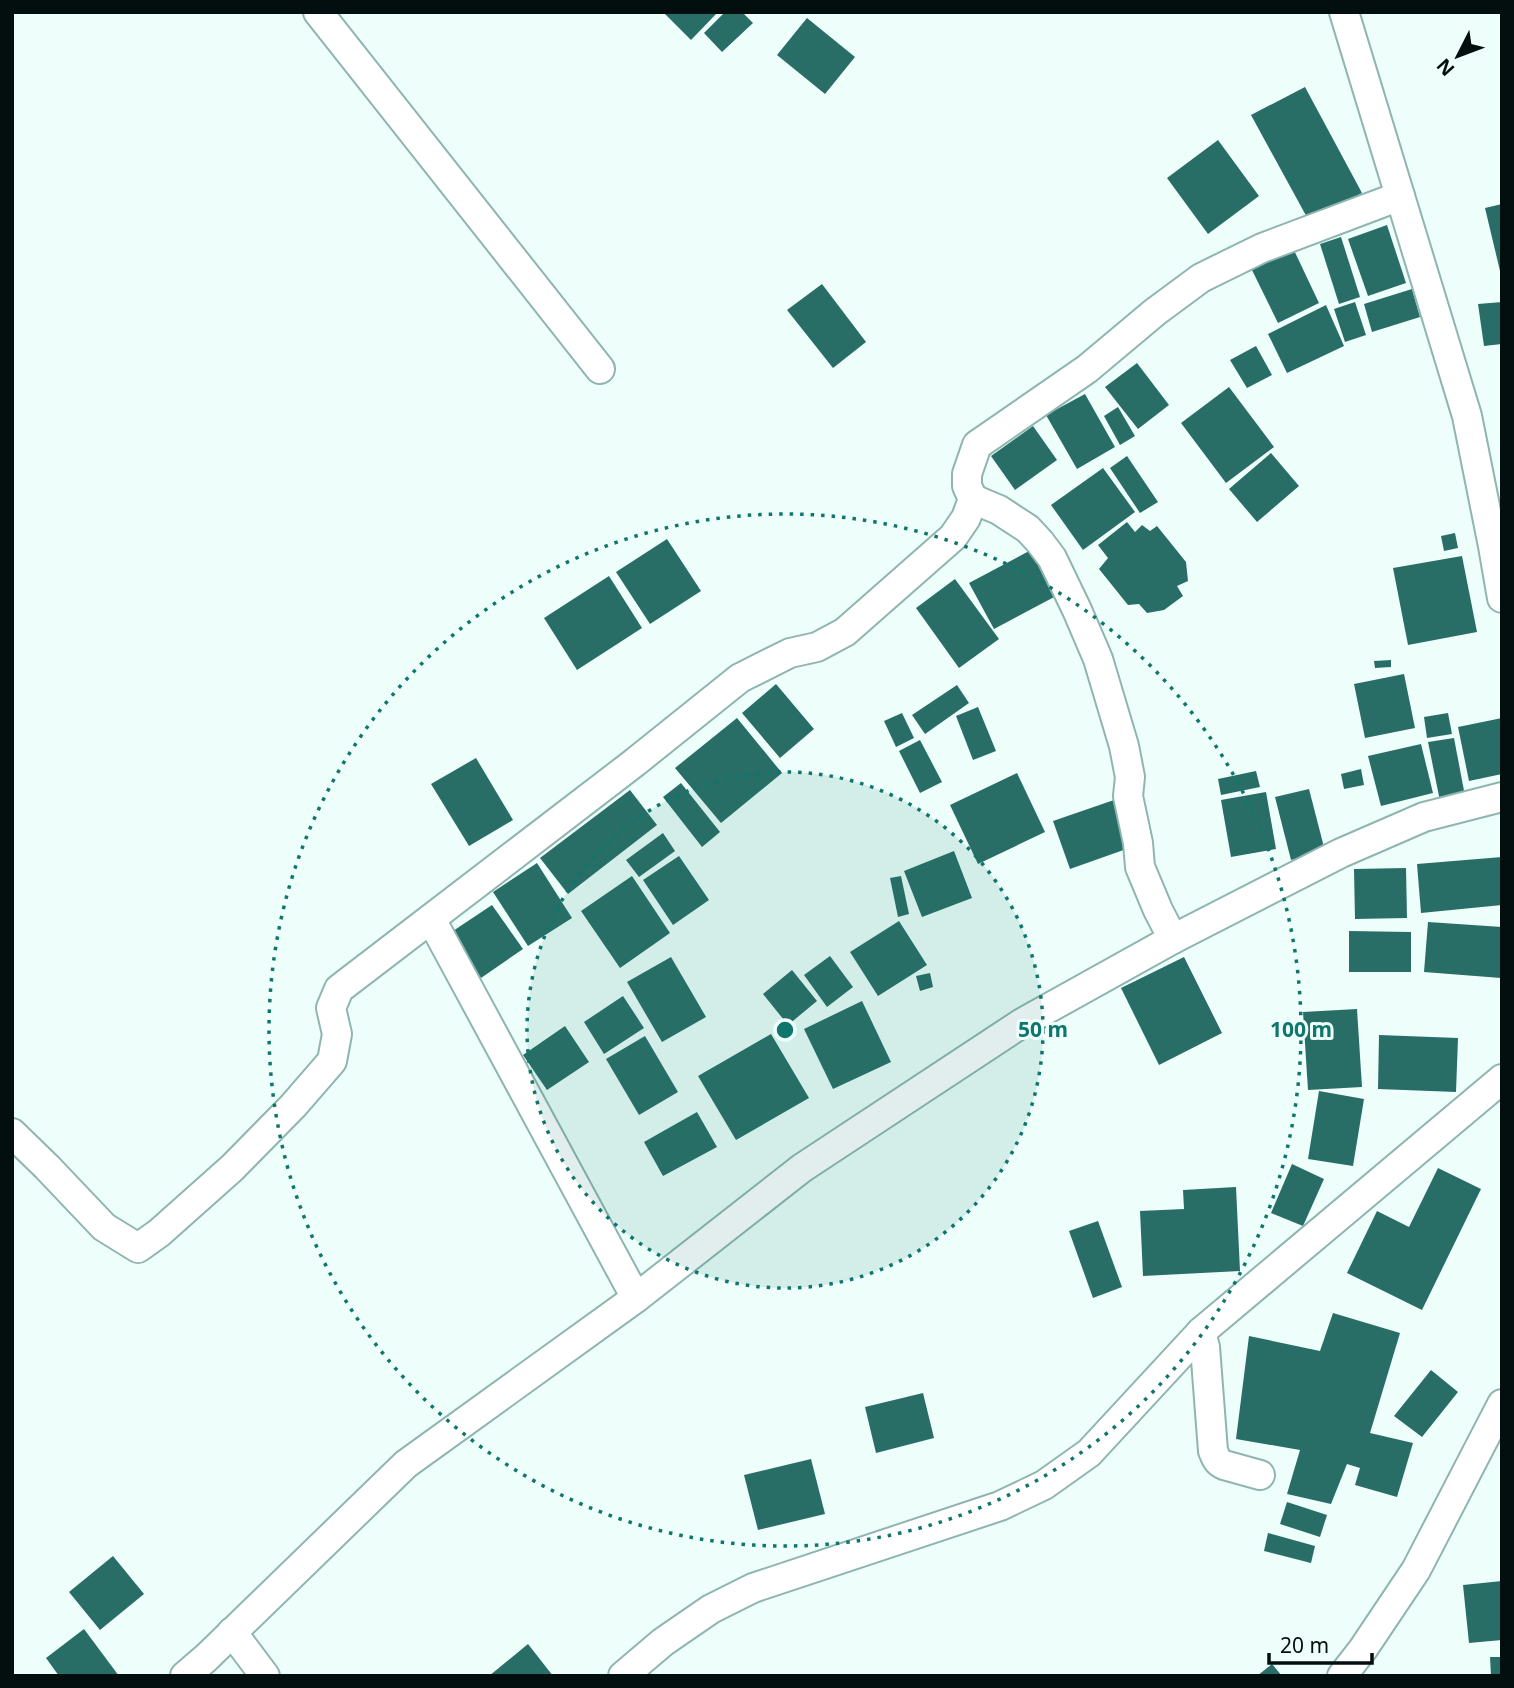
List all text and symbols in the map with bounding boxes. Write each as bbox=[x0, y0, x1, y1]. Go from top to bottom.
north arrow bbox=[1423, 21, 1493, 91]
text: N bbox=[1431, 53, 1460, 82]
text: 50 m bbox=[1018, 1015, 1068, 1043]
text: 100 m bbox=[1270, 1015, 1332, 1043]
centre of rings bbox=[773, 1018, 797, 1042]
scale bar bbox=[1269, 1622, 1372, 1666]
text: 20 m bbox=[1280, 1631, 1329, 1659]

